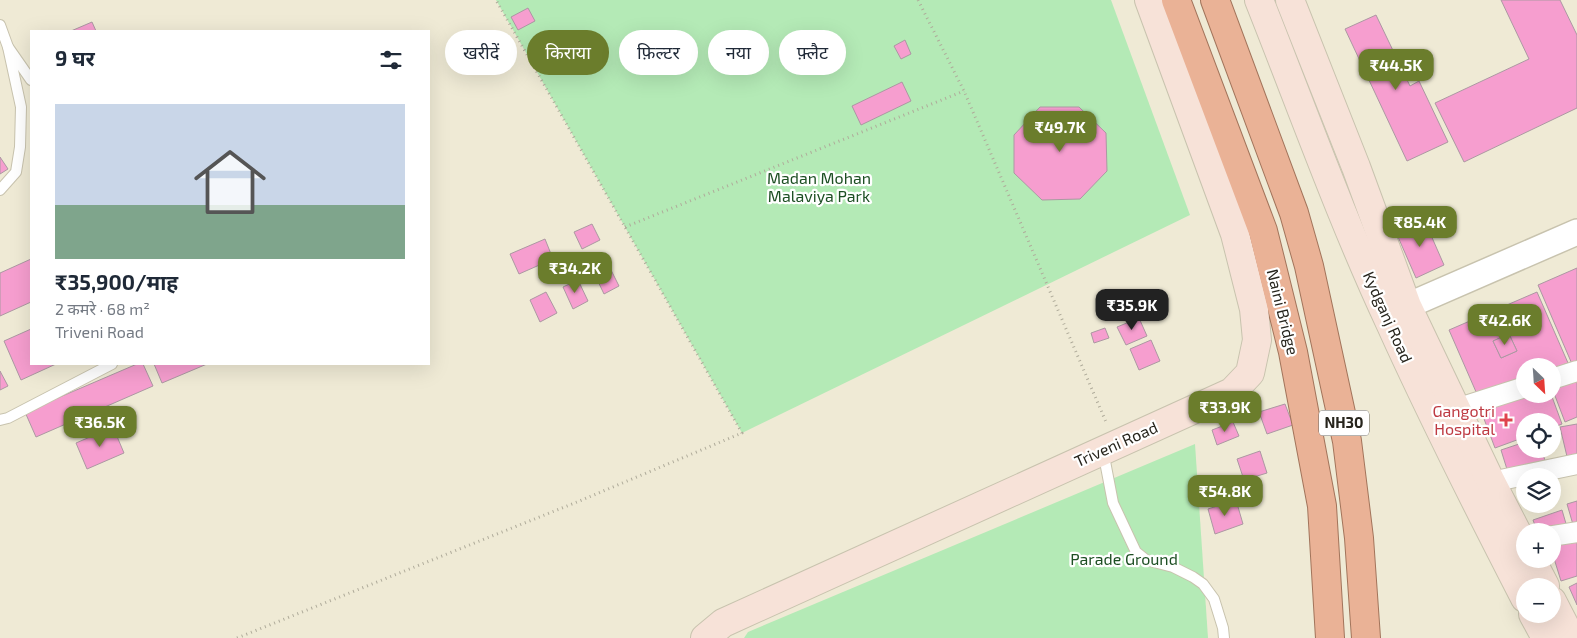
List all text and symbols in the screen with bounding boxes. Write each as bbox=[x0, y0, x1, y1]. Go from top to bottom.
chip: खरीदें bbox=[445, 30, 517, 75]
chip: किराया bbox=[527, 30, 609, 75]
chip: फ़िल्टर bbox=[619, 30, 698, 75]
chip: नया bbox=[708, 30, 769, 75]
chip: फ़्लैट bbox=[779, 30, 846, 75]
text: 9 घर bbox=[55, 45, 95, 70]
icon: filters bbox=[377, 46, 405, 74]
pin: ₹44.5K bbox=[1355, 48, 1437, 91]
text: ₹44.5K bbox=[1370, 55, 1422, 74]
pin: ₹49.7K bbox=[1019, 110, 1101, 153]
text: ₹49.7K bbox=[1034, 117, 1086, 136]
icon: home bbox=[185, 137, 275, 227]
park label: Madan Mohan Malaviya Park bbox=[767, 168, 871, 205]
pin: ₹85.4K bbox=[1379, 206, 1461, 248]
text: ₹85.4K bbox=[1394, 212, 1446, 231]
pin: ₹34.2K bbox=[534, 252, 616, 294]
text: ₹34.2K bbox=[549, 258, 601, 277]
street label: Naini Bridge bbox=[1264, 267, 1303, 357]
street label: Kydganj Road bbox=[1359, 268, 1417, 366]
text: ₹35,900/माह bbox=[55, 269, 178, 294]
pin: ₹35.9K bbox=[1091, 288, 1173, 331]
text: ₹35.9K bbox=[1107, 295, 1157, 314]
text: 2 कमरे · 68 m² bbox=[55, 299, 150, 318]
pin: ₹42.6K bbox=[1464, 304, 1546, 346]
text: ₹42.6K bbox=[1479, 310, 1531, 329]
text: Triveni Road bbox=[55, 322, 144, 341]
north arrow bbox=[1516, 358, 1561, 402]
map controls bbox=[1516, 358, 1561, 623]
pin: ₹33.9K bbox=[1184, 390, 1266, 433]
text: ₹33.9K bbox=[1199, 397, 1251, 416]
place label: Gangotri Hospital bbox=[1432, 401, 1495, 438]
pin: ₹36.5K bbox=[59, 406, 141, 448]
road number: NH30 bbox=[1319, 410, 1369, 436]
text: ₹36.5K bbox=[75, 412, 125, 431]
marker: Gangotri Hospital bbox=[1499, 413, 1513, 427]
button: locate bbox=[1516, 413, 1561, 458]
street label: Triveni Road bbox=[1071, 417, 1160, 470]
button: layers bbox=[1516, 468, 1561, 513]
pin: ₹54.8K bbox=[1184, 474, 1266, 517]
text: ₹54.8K bbox=[1199, 481, 1251, 500]
button: + bbox=[1516, 523, 1561, 568]
park label: Parade Ground bbox=[1070, 549, 1178, 568]
button: − bbox=[1516, 578, 1561, 623]

